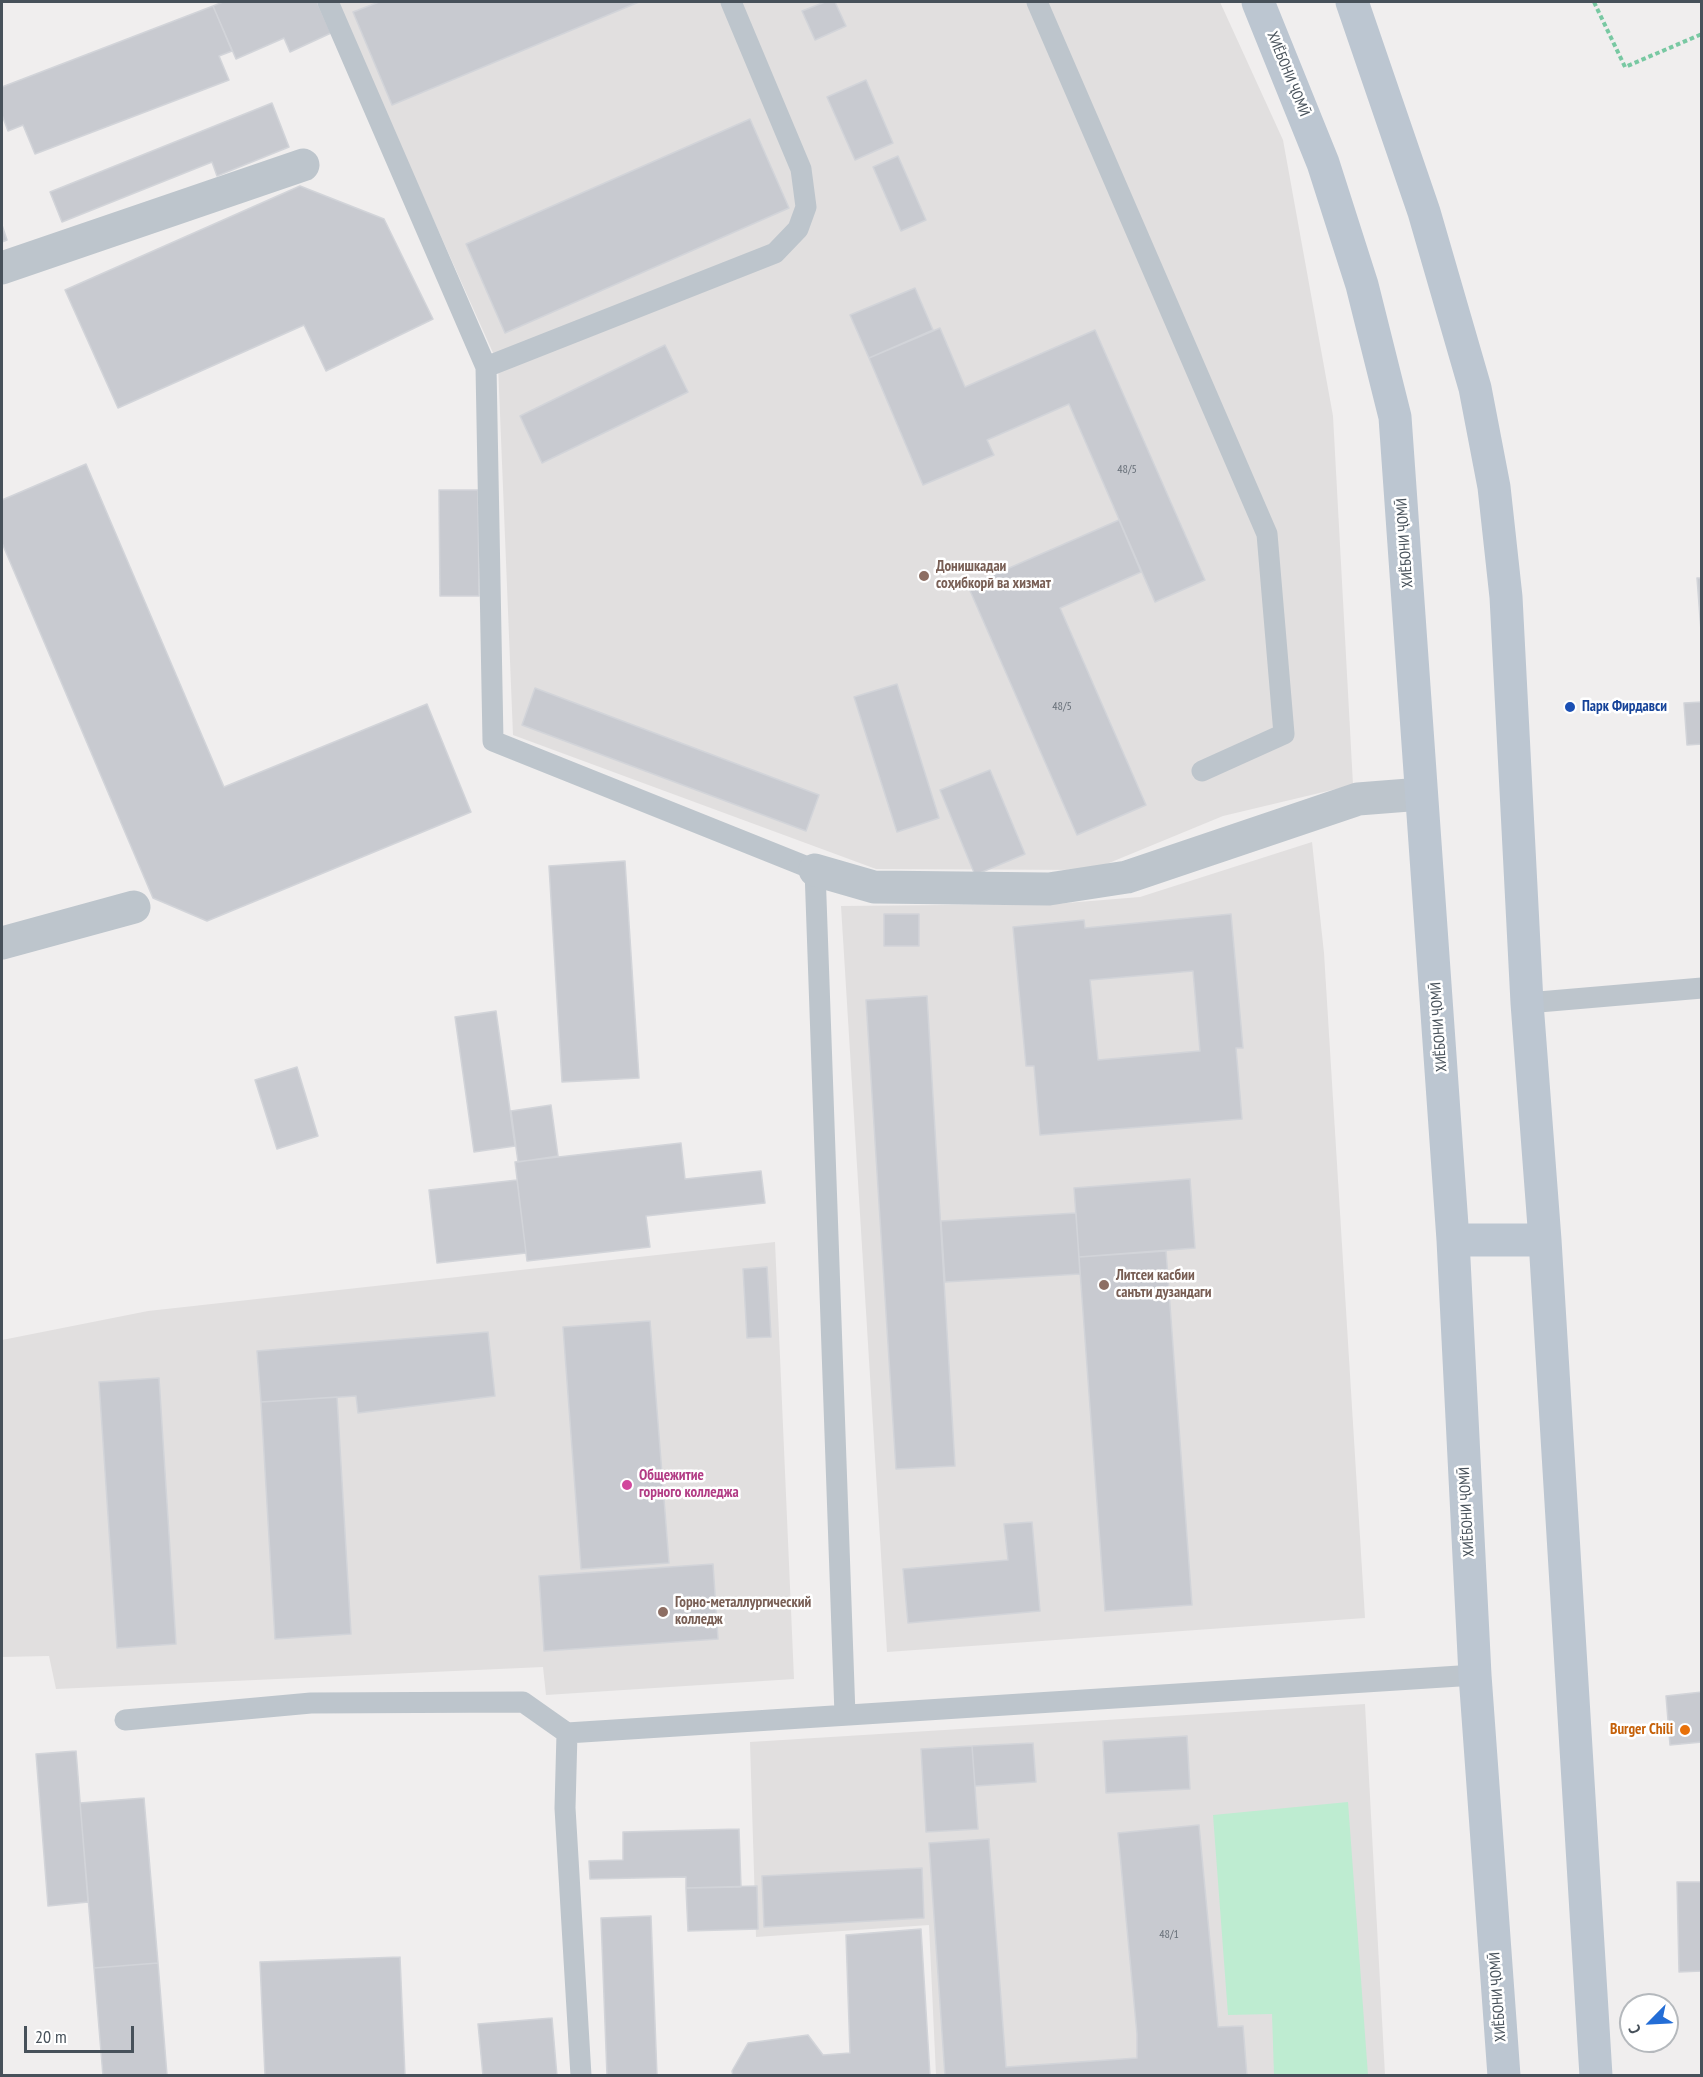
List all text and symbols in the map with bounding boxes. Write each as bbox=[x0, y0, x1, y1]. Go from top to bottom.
street label: ХИЁБОНИ ҶОМӢ bbox=[1263, 29, 1313, 119]
house number: 48/5 bbox=[1117, 463, 1137, 477]
street label: ХИЁБОНИ ҶОМӢ bbox=[1393, 498, 1417, 588]
place label: Донишкадаи соҳибкорӣ ва хизмат bbox=[936, 558, 1051, 593]
marker: Донишкадаи соҳибкорӣ ва хизмат bbox=[917, 569, 931, 583]
place label: Парк Фирдавси bbox=[1582, 698, 1667, 716]
house number: 48/5 bbox=[1052, 700, 1072, 714]
marker: Парк Фирдавси bbox=[1563, 700, 1577, 714]
street label: ХИЁБОНИ ҶОМӢ bbox=[1427, 982, 1451, 1072]
place label: Литсеи касбии санъти дузандаги bbox=[1116, 1267, 1211, 1302]
marker: Литсеи касбии санъти дузандаги bbox=[1097, 1278, 1111, 1292]
place label: Общежитие горного колледжа bbox=[639, 1467, 739, 1502]
street label: ХИЁБОНИ ҶОМӢ bbox=[1456, 1467, 1478, 1557]
marker: Общежитие горного колледжа bbox=[620, 1478, 634, 1492]
place label: Горно-металлургический колледж bbox=[675, 1594, 811, 1629]
marker: Горно-металлургический колледж bbox=[656, 1605, 670, 1619]
place label: Burger Chili bbox=[1610, 1721, 1673, 1739]
marker: Burger Chili bbox=[1678, 1723, 1692, 1737]
house number: 48/1 bbox=[1159, 1928, 1179, 1942]
street label: ХИЁБОНИ ҶОМӢ bbox=[1486, 1952, 1510, 2042]
north arrow bbox=[1619, 1993, 1679, 2053]
scale bar bbox=[27, 2014, 136, 2052]
text: С bbox=[1624, 2022, 1645, 2037]
text: 20 m bbox=[35, 2025, 67, 2048]

